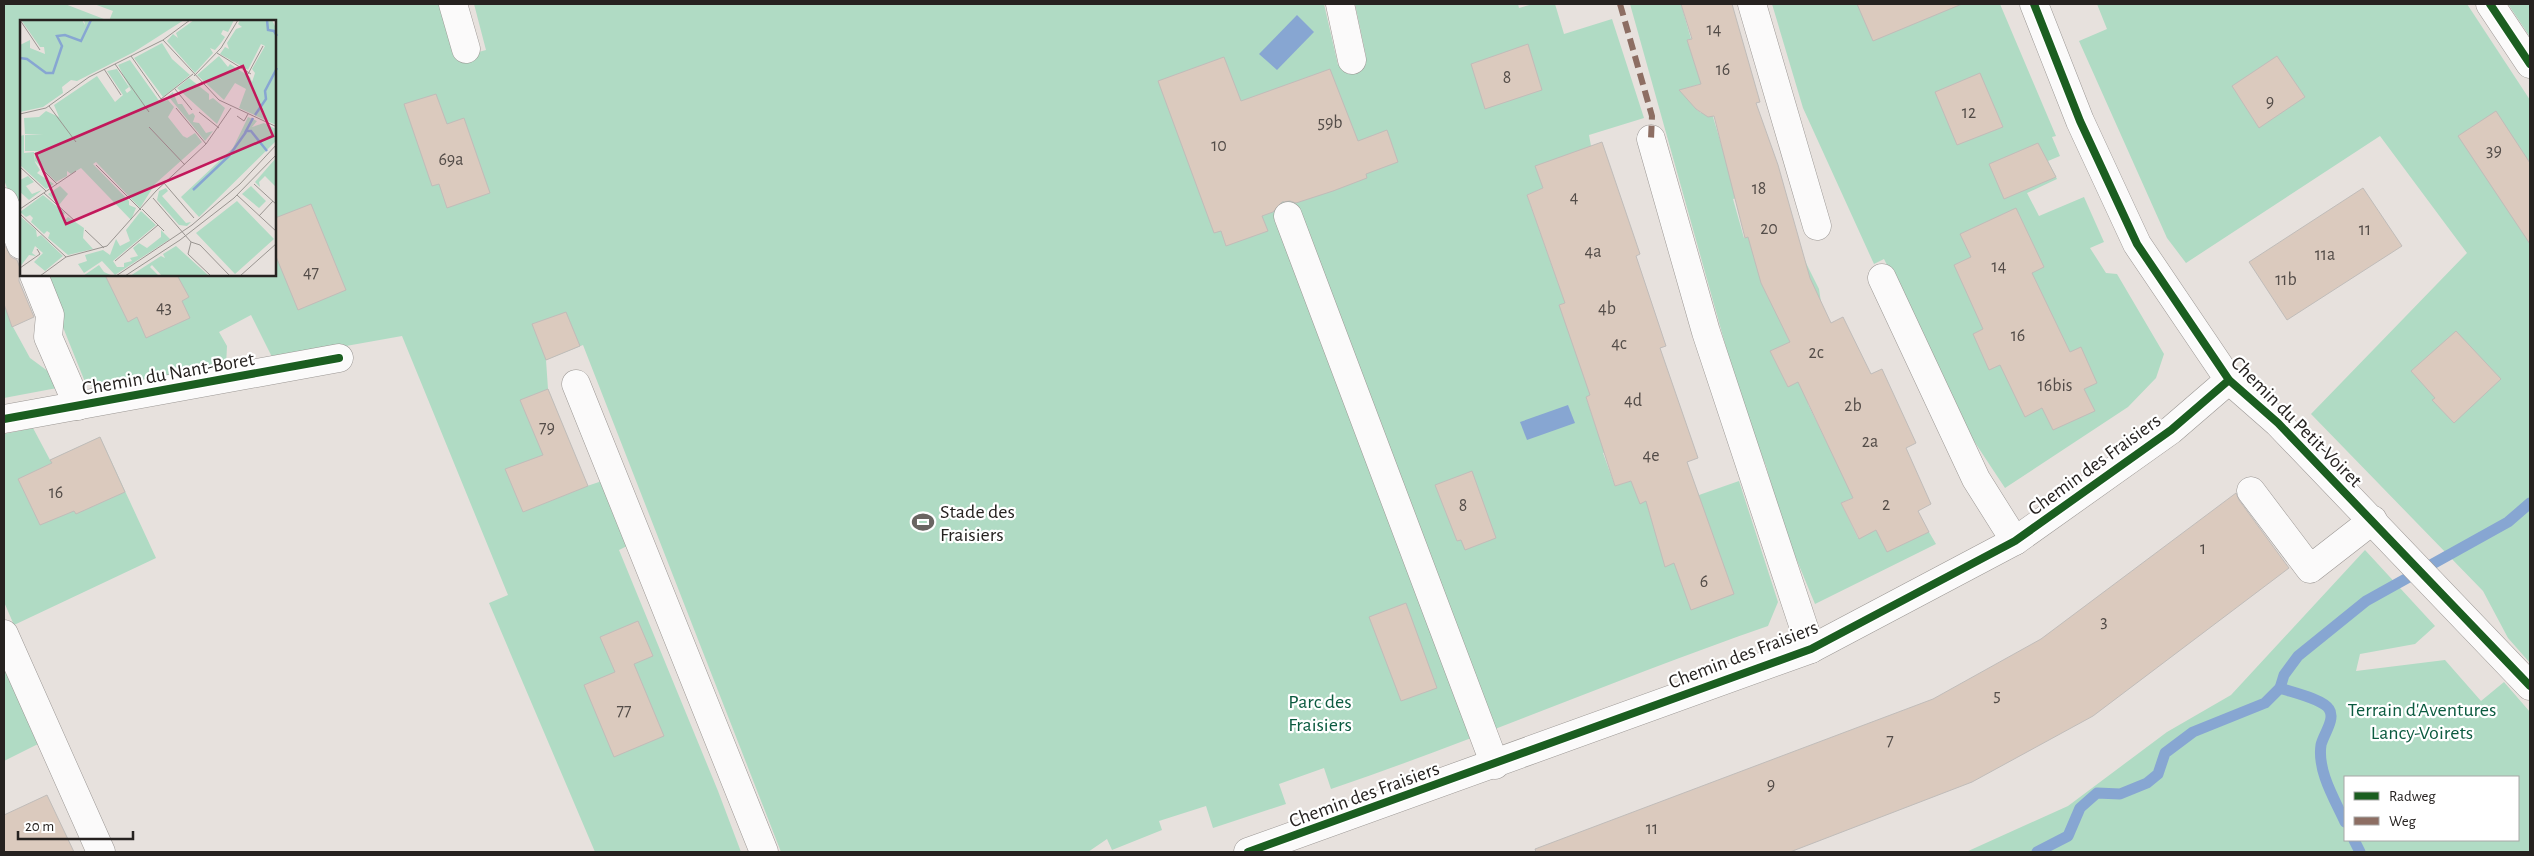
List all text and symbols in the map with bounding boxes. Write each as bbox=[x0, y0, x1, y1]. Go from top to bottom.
inset map bbox=[20, 20, 276, 276]
house number: 14 bbox=[1707, 21, 1722, 39]
house number: 16 bbox=[1716, 61, 1730, 79]
house number: 8 bbox=[1503, 69, 1511, 87]
house number: 9 bbox=[2266, 93, 2274, 111]
house number: 12 bbox=[1962, 104, 1976, 122]
house number: 59b bbox=[1317, 114, 1343, 132]
house number: 10 bbox=[1211, 137, 1227, 155]
house number: 39 bbox=[2486, 142, 2502, 160]
house number: 69a bbox=[438, 151, 464, 169]
house number: 18 bbox=[1752, 180, 1766, 198]
house number: 4 bbox=[1570, 189, 1579, 207]
house number: 20 bbox=[1760, 220, 1778, 238]
house number: 11 bbox=[2359, 221, 2371, 239]
house number: 4a bbox=[1585, 243, 1601, 261]
house number: 11a bbox=[2315, 246, 2335, 264]
house number: 14 bbox=[1992, 258, 2007, 276]
house number: 47 bbox=[303, 264, 319, 282]
house number: 11b bbox=[2275, 271, 2297, 289]
house number: 43 bbox=[156, 299, 172, 317]
house number: 4b bbox=[1598, 300, 1616, 318]
house number: 16 bbox=[2011, 327, 2025, 345]
house number: 4c bbox=[1611, 335, 1627, 353]
house number: 2c bbox=[1808, 344, 1824, 362]
street label: Chemin du Nant-Boret bbox=[80, 349, 257, 399]
street label: Chemin du Petit-Voiret bbox=[2227, 352, 2366, 491]
house number: 16bis bbox=[2038, 377, 2072, 395]
house number: 4d bbox=[1624, 392, 1642, 410]
house number: 2b bbox=[1844, 397, 1862, 415]
street label: Chemin des Fraisiers bbox=[2025, 410, 2165, 519]
house number: 79 bbox=[539, 419, 555, 437]
house number: 2a bbox=[1862, 433, 1878, 451]
house number: 4e bbox=[1643, 447, 1659, 465]
house number: 16 bbox=[49, 484, 63, 502]
house number: 2 bbox=[1882, 496, 1890, 514]
house number: 8 bbox=[1459, 497, 1467, 515]
place label: Stade des Fraisiers bbox=[940, 502, 1015, 545]
sports icon: Stade des Fraisiers bbox=[910, 509, 936, 535]
house number: 1 bbox=[2200, 540, 2206, 558]
house number: 6 bbox=[1700, 573, 1708, 591]
house number: 3 bbox=[2100, 613, 2108, 631]
street label: Chemin des Fraisiers bbox=[1666, 617, 1821, 693]
house number: 5 bbox=[1993, 687, 2001, 705]
park label: Parc des Fraisiers bbox=[1288, 692, 1352, 735]
park label: Terrain d'Aventures Lancy-Voirets bbox=[2348, 700, 2496, 743]
house number: 77 bbox=[616, 702, 632, 720]
house number: 7 bbox=[1886, 732, 1894, 750]
street label: Chemin des Fraisiers bbox=[1287, 758, 1442, 831]
house number: 9 bbox=[1767, 776, 1775, 794]
legend bbox=[2344, 776, 2519, 841]
text: Radweg bbox=[2389, 789, 2436, 804]
scale bar bbox=[18, 808, 132, 840]
text: Weg bbox=[2389, 814, 2417, 829]
text: 20 m bbox=[25, 819, 54, 834]
house number: 11 bbox=[1646, 820, 1658, 838]

